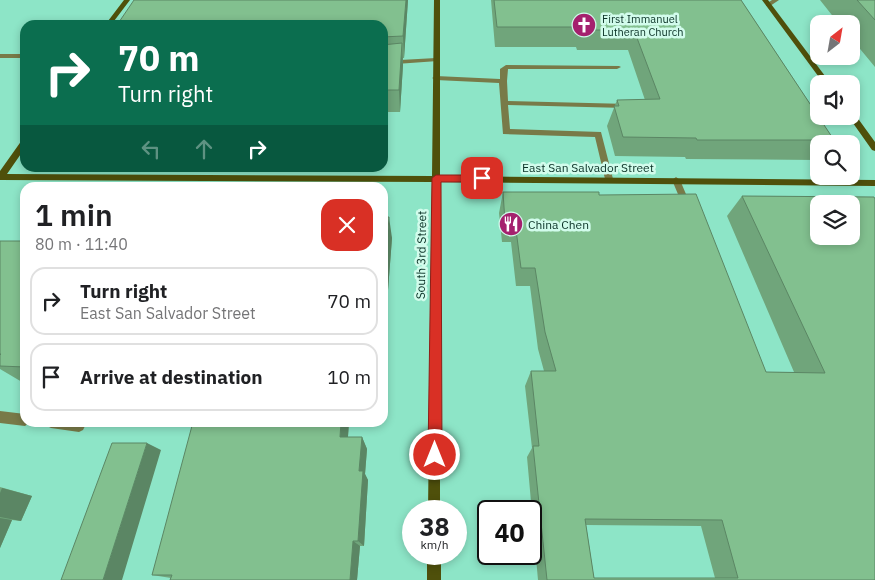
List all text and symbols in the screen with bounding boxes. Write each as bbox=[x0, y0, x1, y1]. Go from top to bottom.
church icon: First Immanuel Lutheran Church bbox=[571, 12, 597, 38]
place label: First Immanuel Lutheran Church bbox=[602, 12, 684, 39]
north arrow bbox=[810, 15, 860, 65]
map controls bbox=[810, 15, 860, 245]
text: 70 m bbox=[118, 35, 200, 81]
icon: right bbox=[35, 40, 100, 105]
button: sound bbox=[810, 75, 860, 125]
text: Turn right bbox=[118, 79, 213, 108]
icon: left bbox=[137, 135, 165, 163]
icon: ahead bbox=[190, 135, 218, 163]
icon: right bbox=[243, 135, 271, 163]
button: search bbox=[810, 135, 860, 185]
pin bbox=[461, 157, 503, 199]
street label: East San Salvador Street bbox=[522, 160, 654, 175]
icon: arrive bbox=[468, 164, 496, 192]
text: 1 min bbox=[35, 195, 113, 234]
button: layers bbox=[810, 195, 860, 245]
button: close bbox=[321, 199, 373, 251]
street label: South 3rd Street bbox=[413, 211, 429, 299]
restaurant icon: China Chen bbox=[498, 211, 524, 237]
place label: China Chen bbox=[528, 217, 589, 232]
text: 80 m · 11:40 bbox=[35, 234, 128, 254]
text: Turn right bbox=[80, 279, 167, 303]
icon: right bbox=[37, 287, 65, 315]
text: 70 m bbox=[327, 289, 371, 313]
text: East San Salvador Street bbox=[80, 303, 256, 323]
icon: arrive bbox=[37, 363, 65, 391]
text: Arrive at destination bbox=[80, 365, 263, 389]
text: 10 m bbox=[327, 365, 371, 389]
position arrow bbox=[408, 428, 460, 480]
speed limit sign: 40 bbox=[477, 500, 542, 565]
text: 38 bbox=[419, 510, 450, 543]
text: km/h bbox=[420, 537, 449, 552]

